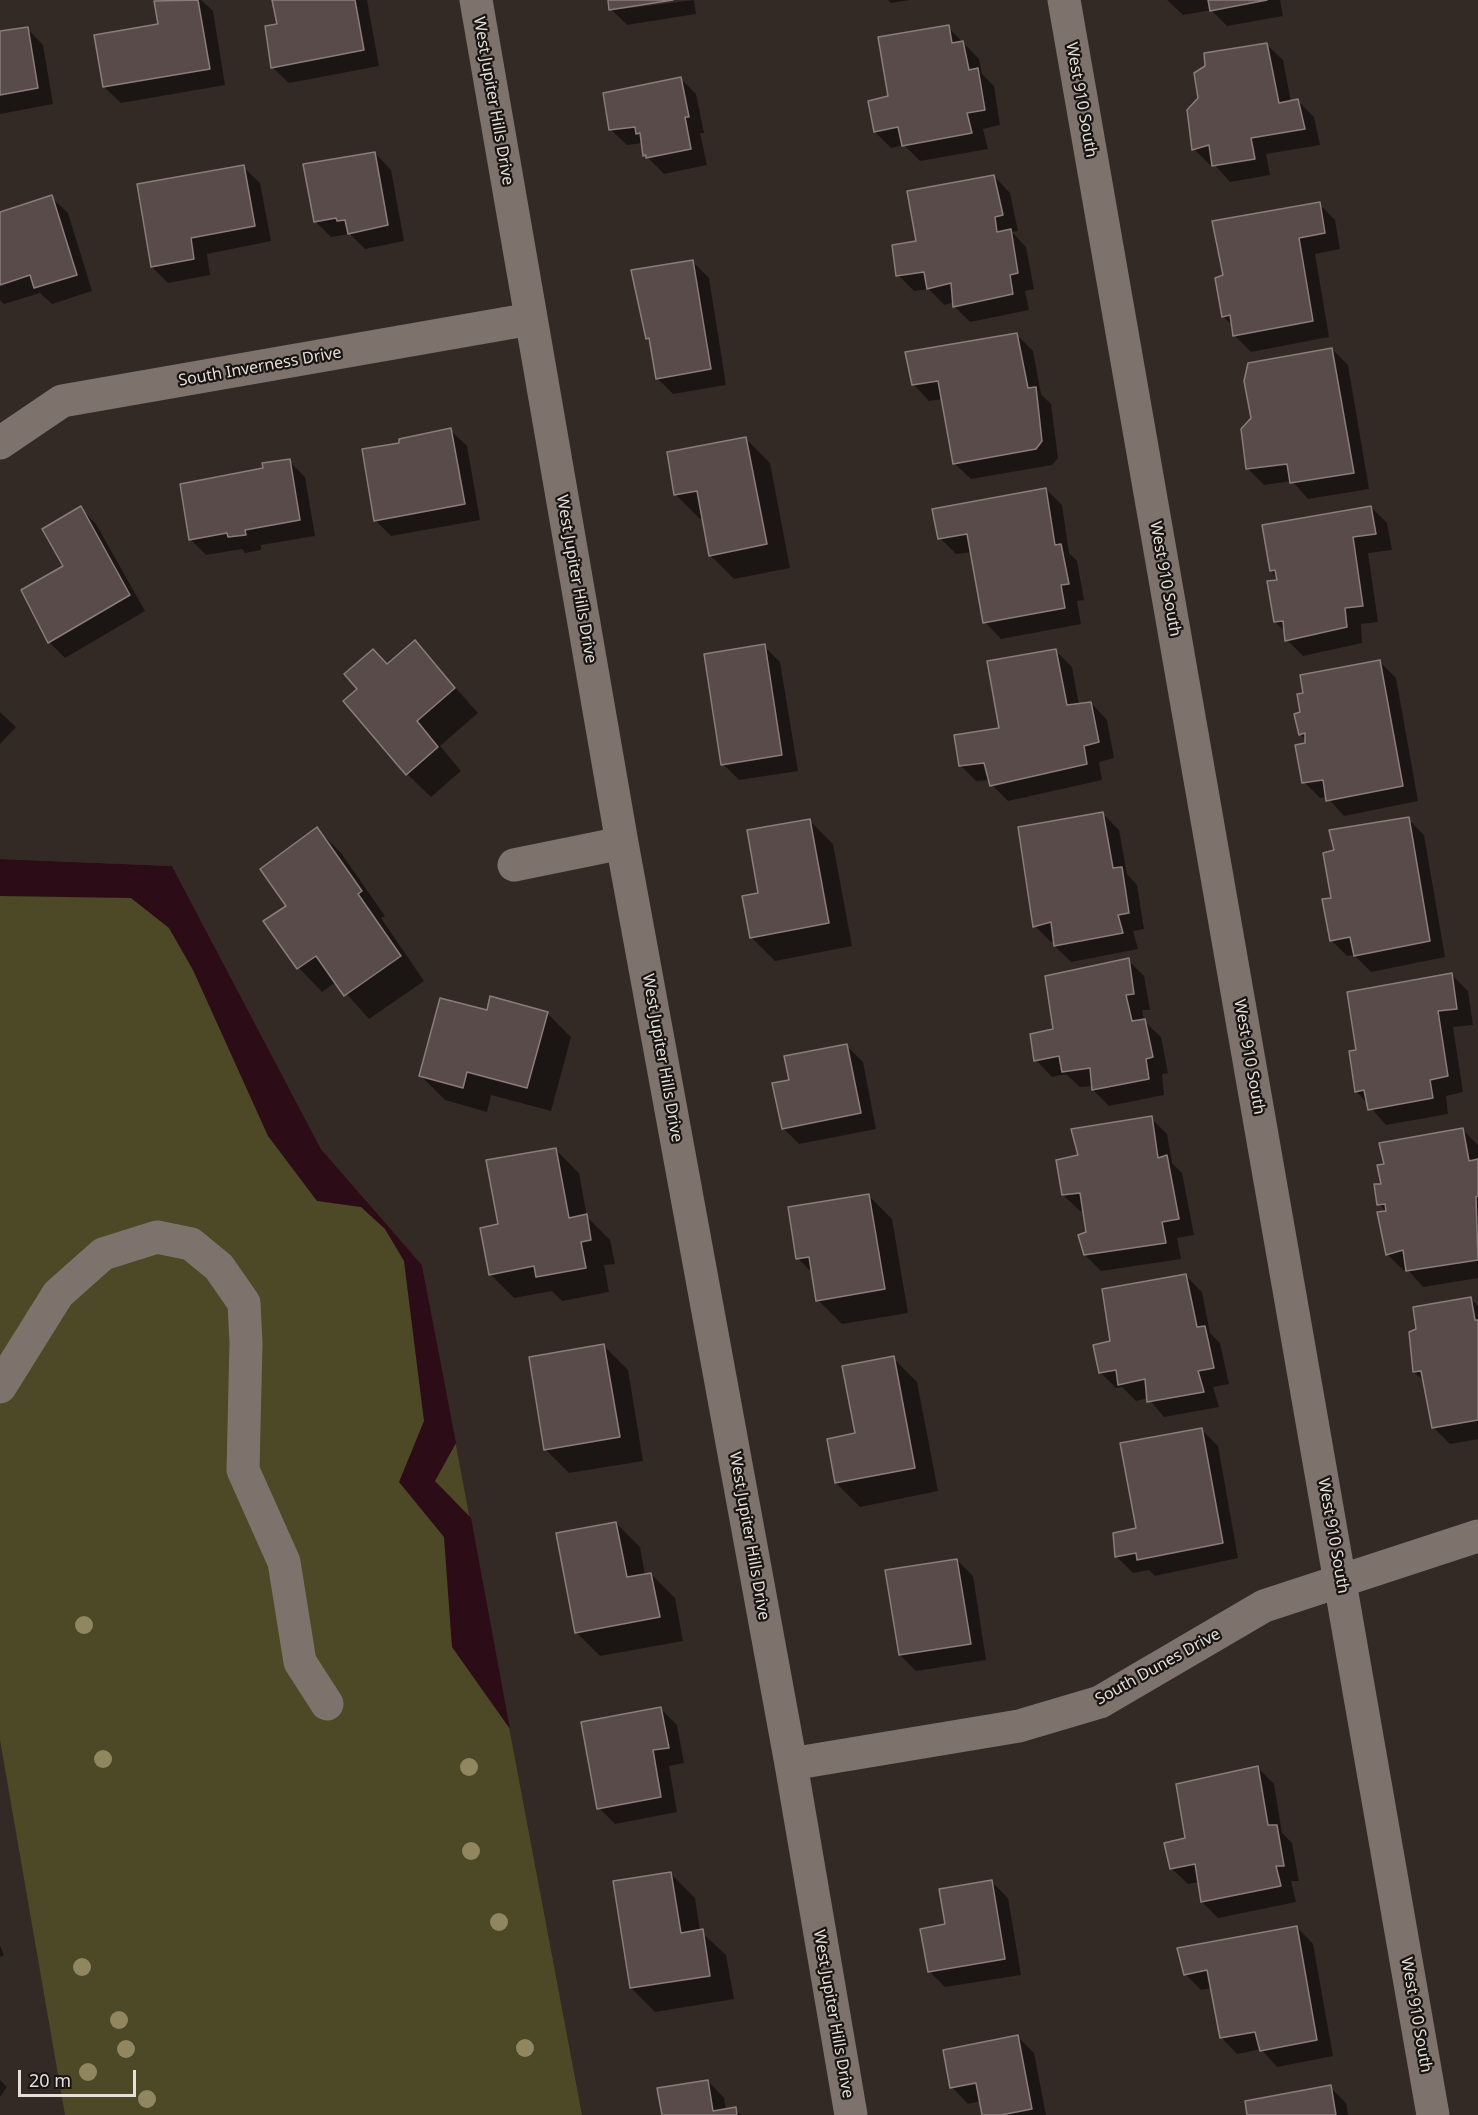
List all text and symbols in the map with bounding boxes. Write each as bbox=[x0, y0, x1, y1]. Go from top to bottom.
street label: West Jupiter Hills Drive bbox=[469, 15, 517, 187]
street label: West 910 South bbox=[1061, 41, 1101, 159]
street label: South Inverness Drive bbox=[177, 343, 343, 391]
street label: West Jupiter Hills Drive bbox=[552, 493, 600, 665]
street label: West 910 South bbox=[1145, 520, 1185, 638]
street label: West Jupiter Hills Drive bbox=[638, 972, 686, 1144]
street label: West 910 South bbox=[1229, 998, 1269, 1116]
street label: West Jupiter Hills Drive bbox=[725, 1450, 773, 1622]
street label: West 910 South bbox=[1313, 1477, 1353, 1595]
street label: South Dunes Drive bbox=[1092, 1625, 1224, 1709]
street label: West Jupiter Hills Drive bbox=[809, 1928, 857, 2100]
street label: West 910 South bbox=[1396, 1956, 1436, 2074]
scale bar bbox=[21, 2058, 140, 2096]
text: 20 m bbox=[29, 2068, 71, 2092]

